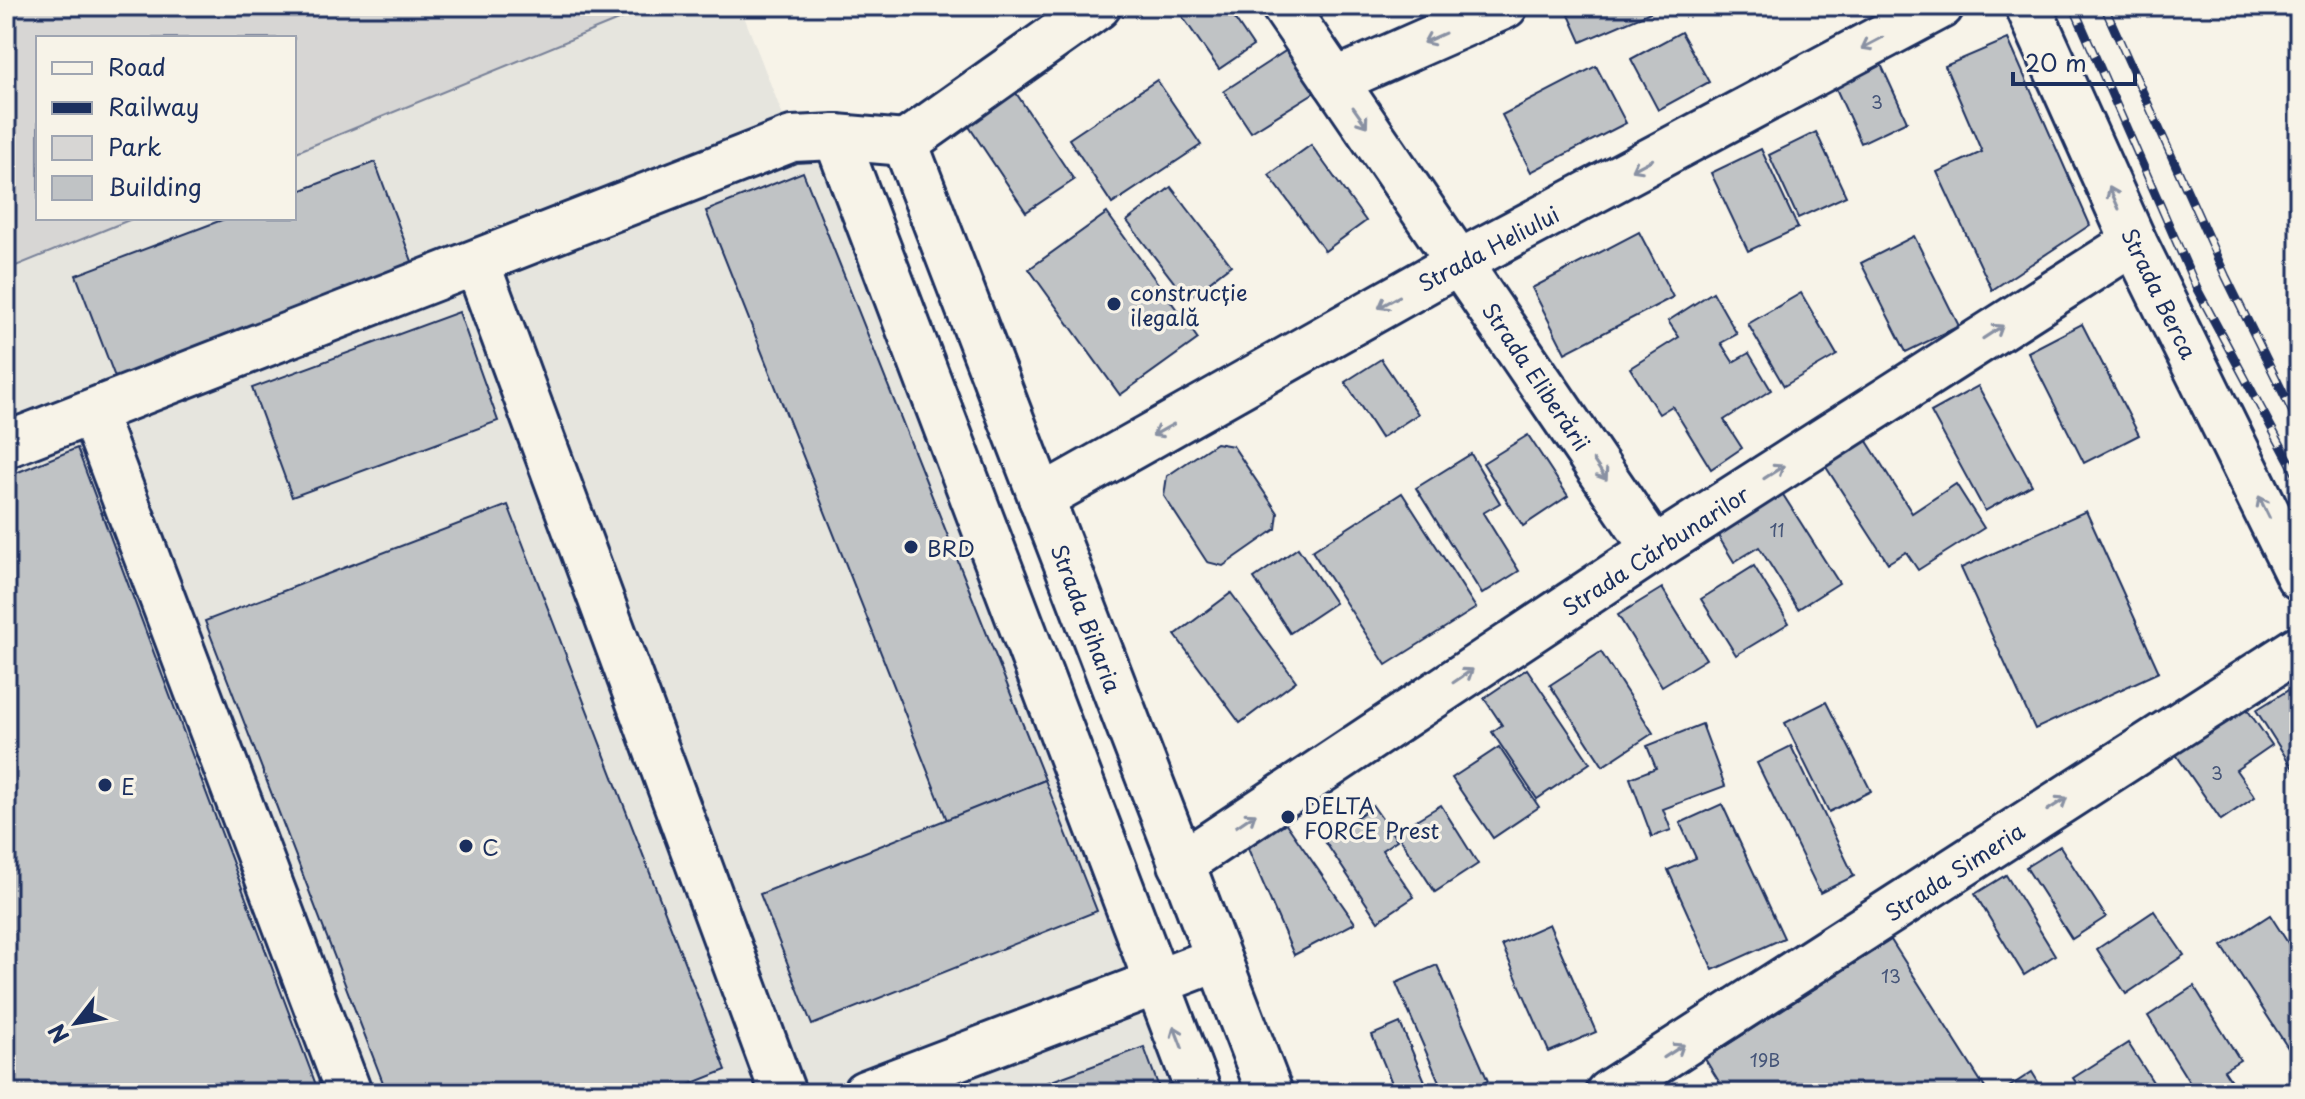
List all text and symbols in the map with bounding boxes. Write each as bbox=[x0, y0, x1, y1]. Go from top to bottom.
one-way arrow bbox=[1422, 31, 1446, 46]
one-way arrow bbox=[1861, 35, 1884, 51]
legend bbox=[36, 36, 296, 220]
scale bar bbox=[2013, 36, 2135, 86]
text: 20 m bbox=[2025, 44, 2087, 80]
text: Road bbox=[108, 48, 166, 84]
text: Railway bbox=[108, 88, 199, 124]
house number: 3 bbox=[1871, 88, 1883, 115]
one-way arrow bbox=[1352, 105, 1368, 127]
text: Park bbox=[108, 128, 162, 164]
one-way arrow bbox=[1631, 157, 1655, 173]
text: Building bbox=[108, 168, 202, 204]
one-way arrow bbox=[2106, 186, 2121, 210]
street label: Strada Heliului bbox=[1412, 197, 1564, 299]
street label: Strada Berca bbox=[2114, 222, 2206, 365]
place label: construcție ilegală bbox=[1130, 275, 1248, 333]
one-way arrow bbox=[1378, 294, 1401, 310]
marker: construcție ilegală bbox=[1105, 295, 1123, 313]
street label: Strada Eliberării bbox=[1475, 295, 1599, 457]
one-way arrow bbox=[1981, 324, 2004, 340]
one-way arrow bbox=[1152, 422, 1175, 438]
one-way arrow bbox=[1592, 459, 1609, 481]
one-way arrow bbox=[1762, 464, 1785, 480]
street label: Strada Cărbunarilor bbox=[1555, 477, 1756, 623]
one-way arrow bbox=[2256, 495, 2272, 519]
house number: 11 bbox=[1769, 516, 1785, 543]
place label: BRD bbox=[927, 531, 975, 564]
marker: BRD bbox=[902, 538, 920, 556]
street label: Strada Biharia bbox=[1043, 539, 1131, 697]
one-way arrow bbox=[1451, 668, 1473, 685]
house number: 3 bbox=[2211, 759, 2223, 786]
place label: E bbox=[121, 769, 135, 802]
marker: E bbox=[96, 776, 114, 794]
place label: DELTA FORCE Prest bbox=[1304, 788, 1439, 846]
one-way arrow bbox=[2045, 796, 2068, 812]
marker: DELTA FORCE Prest bbox=[1279, 808, 1297, 826]
one-way arrow bbox=[1235, 812, 1257, 829]
street label: Strada Simeria bbox=[1877, 813, 2031, 929]
place label: C bbox=[482, 830, 499, 863]
marker: C bbox=[457, 837, 475, 855]
house number: 13 bbox=[1881, 962, 1901, 989]
north arrow bbox=[36, 983, 116, 1063]
text: N bbox=[39, 1018, 76, 1050]
one-way arrow bbox=[1170, 1025, 1184, 1050]
one-way arrow bbox=[1662, 1042, 1684, 1059]
house number: 19B bbox=[1750, 1046, 1780, 1073]

